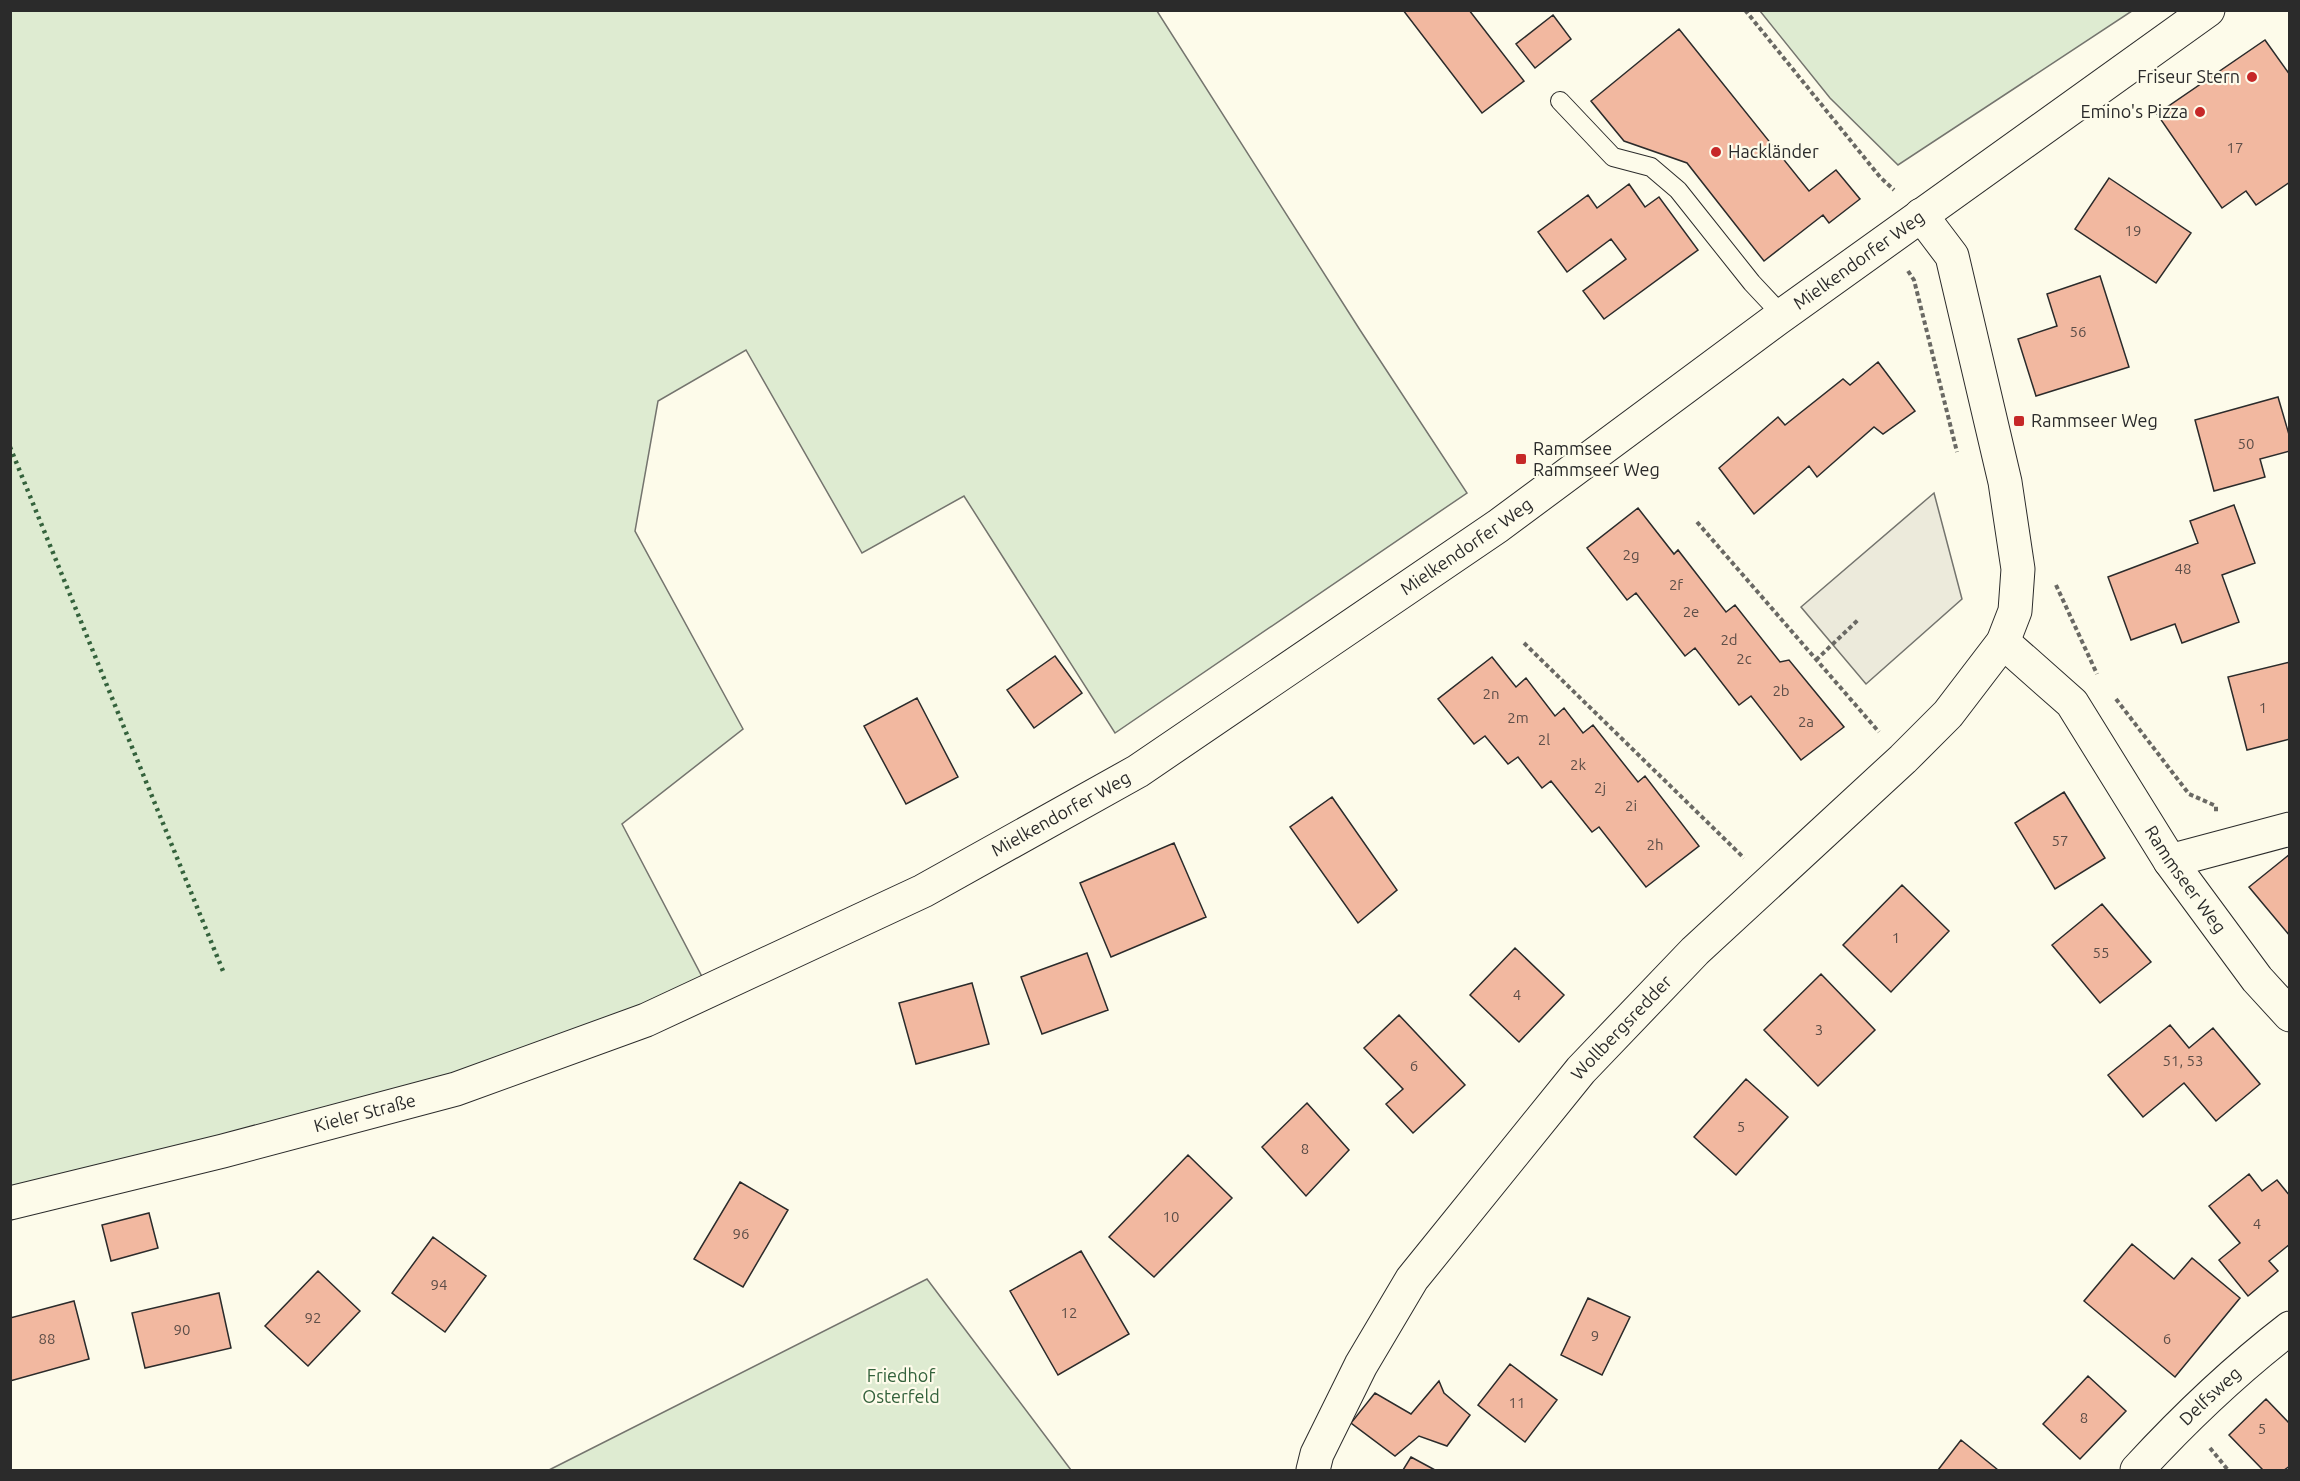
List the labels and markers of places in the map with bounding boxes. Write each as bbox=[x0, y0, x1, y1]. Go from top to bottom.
place label: Friseur Stern bbox=[2137, 66, 2240, 86]
marker: Friseur Stern bbox=[2245, 70, 2259, 84]
place label: Emino's Pizza bbox=[2080, 101, 2188, 121]
marker: Emino's Pizza bbox=[2193, 105, 2207, 119]
place label: Hackländer bbox=[1728, 141, 1819, 161]
marker: Hackländer bbox=[1709, 145, 1723, 159]
place label: Rammseer Weg bbox=[2031, 410, 2158, 430]
marker: Rammseer Weg bbox=[2012, 414, 2026, 428]
place label: Rammsee Rammseer Weg bbox=[1533, 438, 1660, 479]
marker: Rammsee Rammseer Weg bbox=[1514, 452, 1528, 466]

